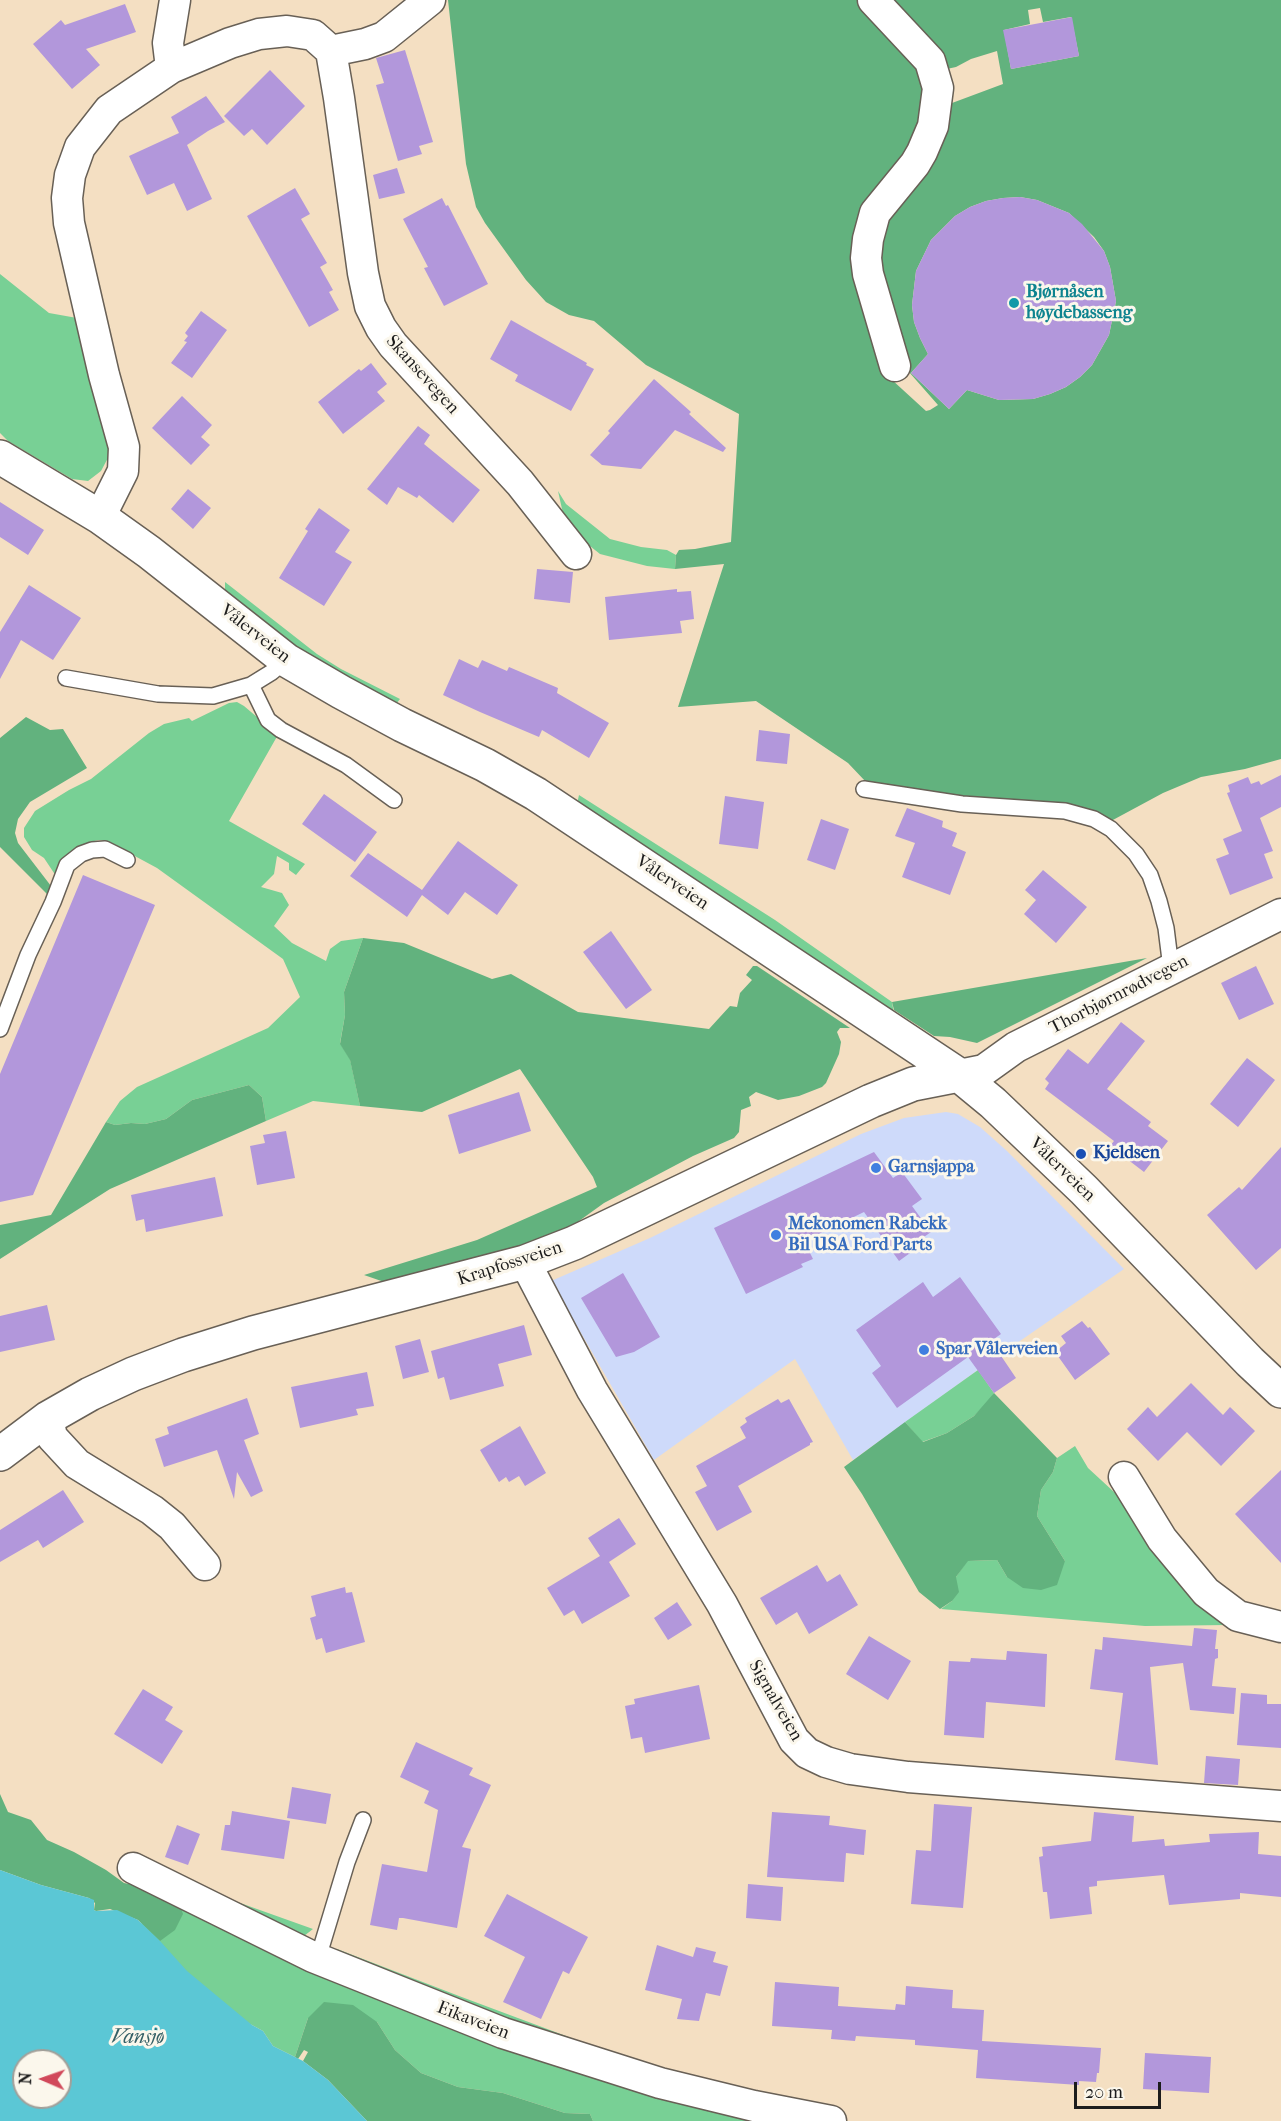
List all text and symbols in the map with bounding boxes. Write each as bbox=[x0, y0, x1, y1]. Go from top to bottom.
place label: Bjørnåsen høydebasseng bbox=[1026, 282, 1132, 324]
marker: Bjørnåsen høydebasseng bbox=[1007, 296, 1021, 310]
street label: Skansevegen bbox=[381, 331, 463, 419]
street label: Vålerveien bbox=[216, 600, 294, 668]
street label: Vålerveien bbox=[631, 851, 713, 915]
street label: Thorbjørnrødvegen bbox=[1046, 951, 1192, 1039]
street label: Vålerveien bbox=[1025, 1133, 1099, 1207]
place label: Kjeldsen bbox=[1093, 1143, 1160, 1165]
marker: Kjeldsen bbox=[1074, 1147, 1088, 1161]
place label: Garnsjappa bbox=[888, 1157, 975, 1179]
marker: Garnsjappa bbox=[869, 1161, 883, 1175]
place label: Mekonomen Rabekk Bil USA Ford Parts bbox=[788, 1214, 947, 1256]
marker: Mekonomen Rabekk Bil USA Ford Parts bbox=[769, 1228, 783, 1242]
street label: Krapfossveien bbox=[455, 1237, 565, 1291]
place label: Spar Vålerveien bbox=[936, 1339, 1058, 1361]
marker: Spar Vålerveien bbox=[917, 1343, 931, 1357]
street label: Signalveien bbox=[743, 1657, 807, 1745]
street label: Eikaveien bbox=[434, 1997, 512, 2045]
water label: Vansjø bbox=[111, 2026, 165, 2050]
north arrow bbox=[12, 2049, 72, 2109]
scale bar bbox=[1077, 2070, 1164, 2108]
text: N bbox=[16, 2072, 35, 2085]
text: 20 m bbox=[1085, 2082, 1123, 2103]

